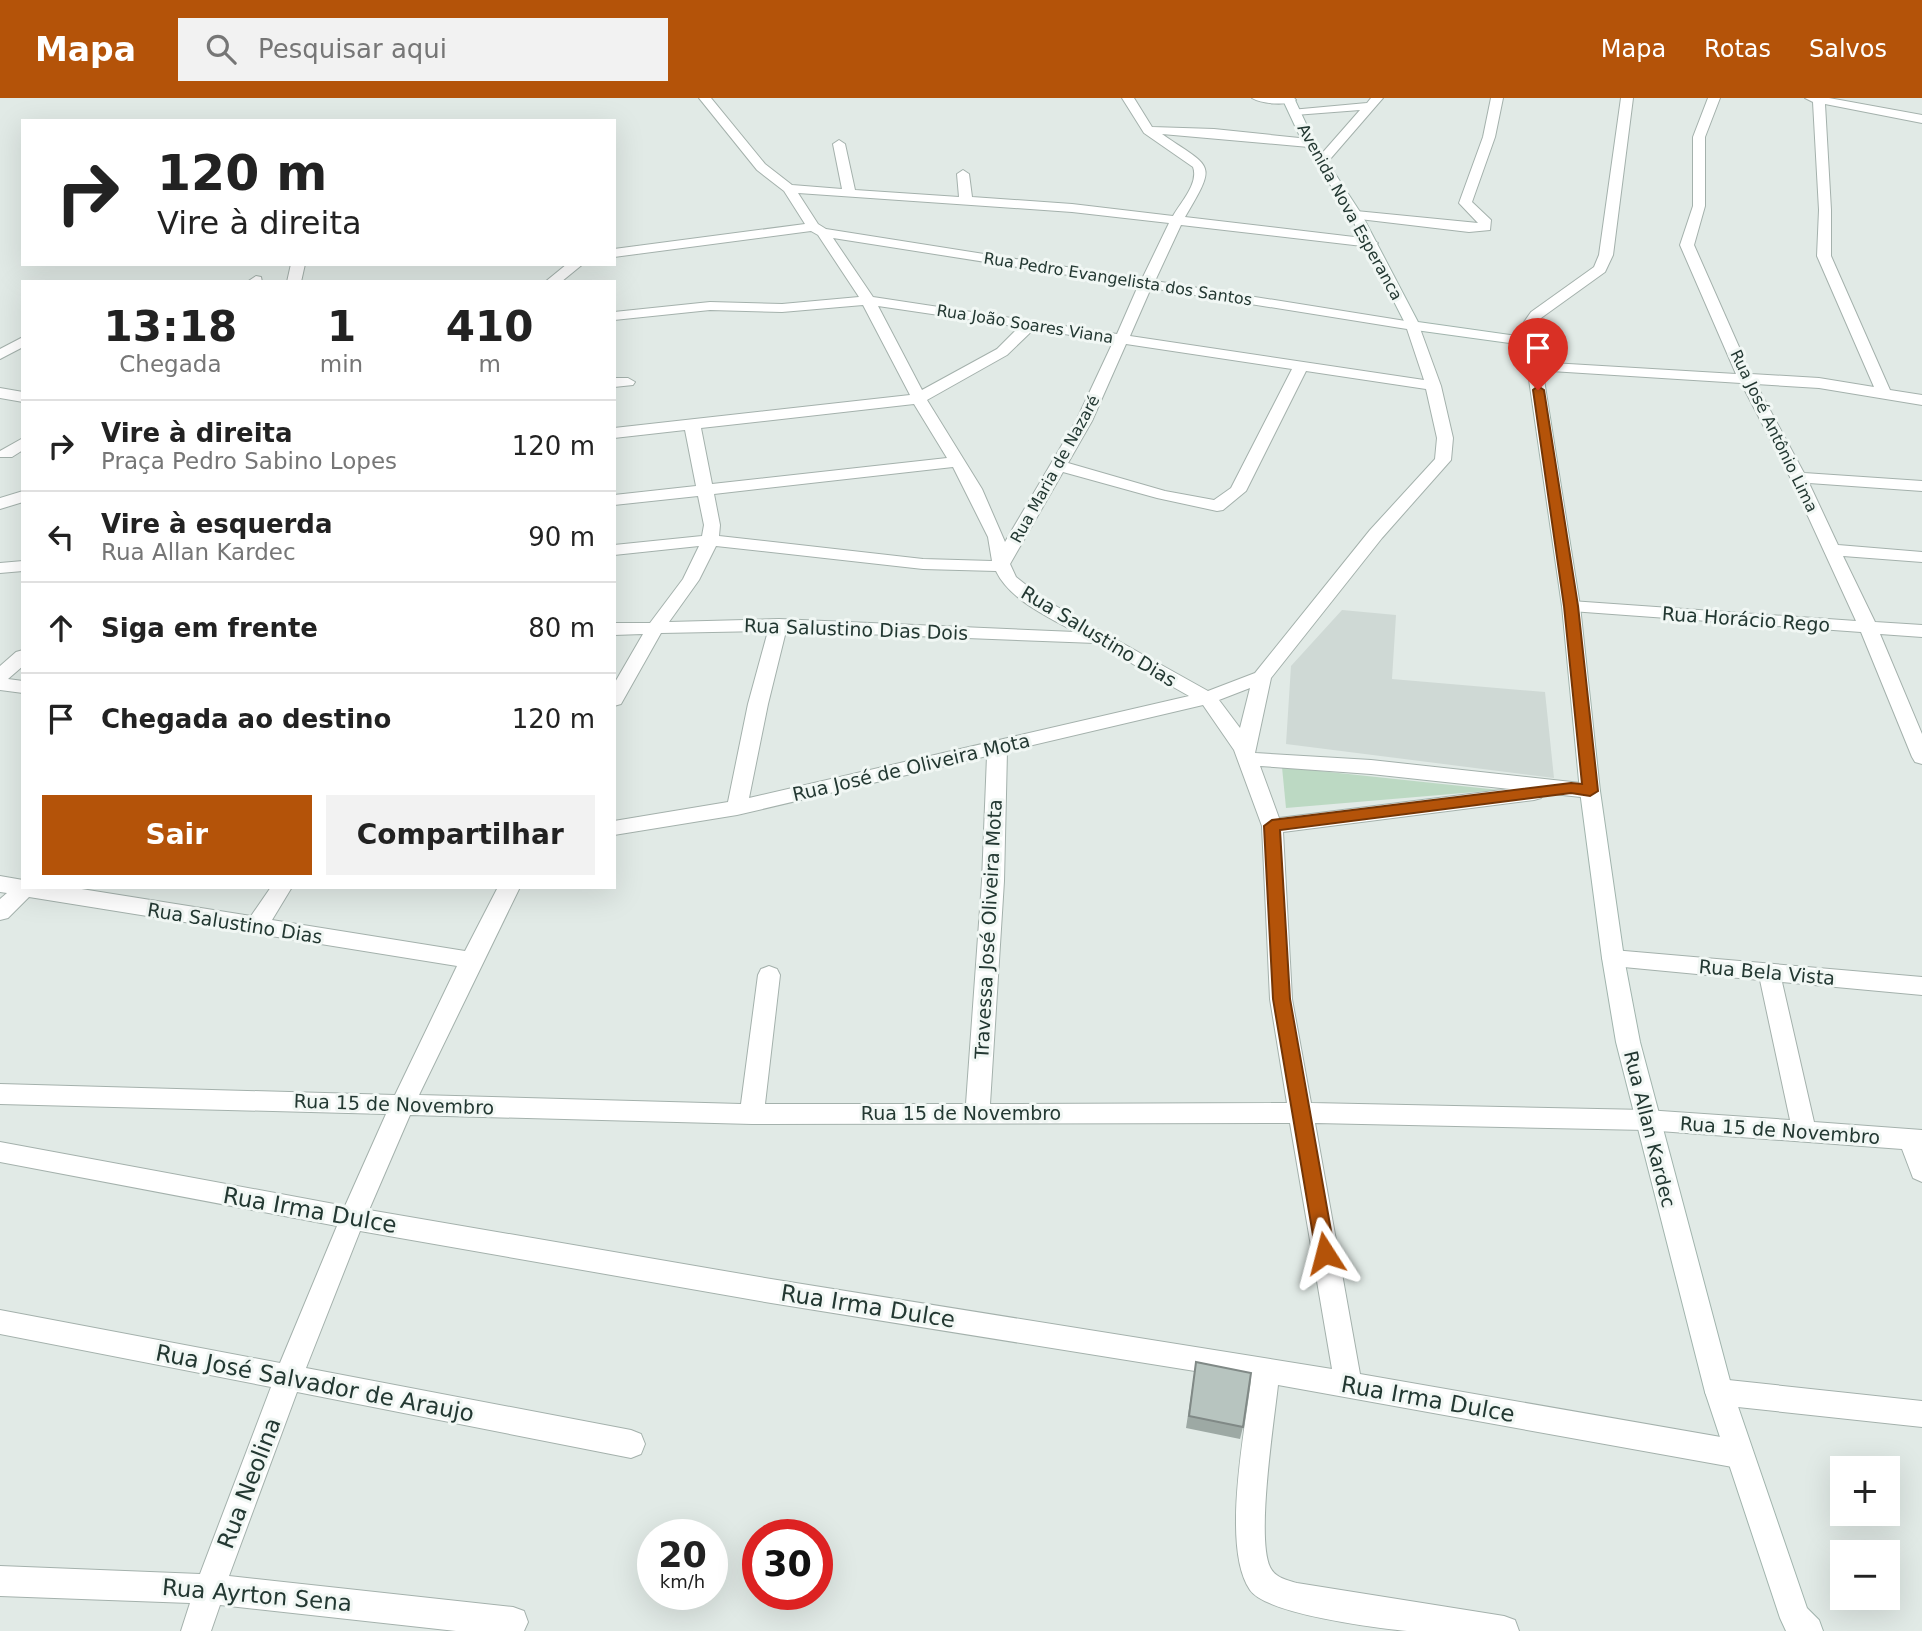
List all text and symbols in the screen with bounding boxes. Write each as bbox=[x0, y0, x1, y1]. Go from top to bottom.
search box bbox=[178, 18, 668, 81]
text: Mapa bbox=[35, 30, 136, 69]
icon: search bbox=[202, 30, 240, 68]
text: Pesquisar aqui bbox=[258, 34, 447, 64]
text: Mapa bbox=[1601, 35, 1666, 63]
text: Rotas bbox=[1704, 35, 1771, 63]
text: Salvos bbox=[1809, 35, 1887, 63]
street label: Avenida Nova Esperanca bbox=[1294, 121, 1406, 303]
text: 120 m bbox=[157, 145, 327, 202]
icon: right bbox=[42, 147, 133, 238]
text: Vire à direita bbox=[157, 204, 362, 242]
street label: Rua Pedro Evangelista dos Santos bbox=[982, 248, 1254, 310]
street label: Rua João Soares Viana bbox=[935, 301, 1115, 347]
text: 13:18 bbox=[104, 302, 237, 351]
text: 1 bbox=[327, 302, 356, 351]
text: 410 bbox=[446, 302, 533, 351]
pin bbox=[1508, 318, 1568, 390]
icon: arrive bbox=[1519, 329, 1557, 367]
street label: Rua José Antônio Lima bbox=[1726, 347, 1822, 515]
text: Chegada bbox=[119, 351, 222, 377]
text: min bbox=[320, 351, 363, 377]
text: m bbox=[478, 351, 501, 377]
street label: Rua Maria de Nazaré bbox=[1006, 392, 1104, 546]
text: Vire à direita bbox=[101, 418, 293, 448]
icon: right bbox=[42, 427, 80, 465]
text: 120 m bbox=[512, 431, 595, 461]
text: Praça Pedro Sabino Lopes bbox=[101, 448, 397, 474]
text: Vire à esquerda bbox=[101, 509, 333, 539]
icon: left bbox=[42, 518, 80, 556]
text: 90 m bbox=[528, 522, 595, 552]
text: Rua Allan Kardec bbox=[101, 539, 296, 565]
street label: Rua Salustino Dias bbox=[1018, 581, 1180, 691]
street label: Rua Horácio Rego bbox=[1661, 602, 1831, 636]
icon: ahead bbox=[42, 609, 80, 647]
text: Siga em frente bbox=[101, 613, 318, 643]
text: 80 m bbox=[528, 613, 595, 643]
street label: Rua Salustino Dias Dois bbox=[744, 614, 968, 644]
icon: arrive bbox=[42, 700, 80, 738]
text: Chegada ao destino bbox=[101, 704, 391, 734]
text: 120 m bbox=[512, 704, 595, 734]
street label: Rua José de Oliveira Mota bbox=[790, 729, 1032, 805]
button: Sair bbox=[42, 795, 312, 875]
button: Compartilhar bbox=[326, 795, 595, 875]
street label: Travessa José Oliveira Mota bbox=[970, 799, 1006, 1060]
street label: Rua Salustino Dias bbox=[146, 898, 324, 948]
street label: Rua Bela Vista bbox=[1698, 955, 1836, 989]
street label: Rua Allan Kardec bbox=[1620, 1048, 1680, 1210]
street label: Rua 15 de Novembro bbox=[293, 1090, 495, 1118]
street label: Rua 15 de Novembro bbox=[861, 1102, 1061, 1124]
street label: Rua 15 de Novembro bbox=[1679, 1112, 1881, 1148]
street label: Rua Irma Dulce bbox=[221, 1182, 399, 1238]
position arrow bbox=[1288, 1216, 1362, 1290]
street label: Rua Irma Dulce bbox=[779, 1279, 957, 1333]
street label: Rua José Salvador de Araujo bbox=[154, 1339, 476, 1427]
street label: Rua Irma Dulce bbox=[1339, 1371, 1517, 1427]
street label: Rua Neolina bbox=[212, 1414, 286, 1552]
map controls bbox=[1830, 1456, 1900, 1610]
button: + bbox=[1830, 1456, 1900, 1526]
speed limit sign: 30 bbox=[742, 1519, 833, 1610]
text: 20 bbox=[658, 1535, 707, 1575]
button: − bbox=[1830, 1540, 1900, 1610]
text: km/h bbox=[660, 1571, 705, 1592]
street label: Rua Ayrton Sena bbox=[161, 1574, 353, 1616]

